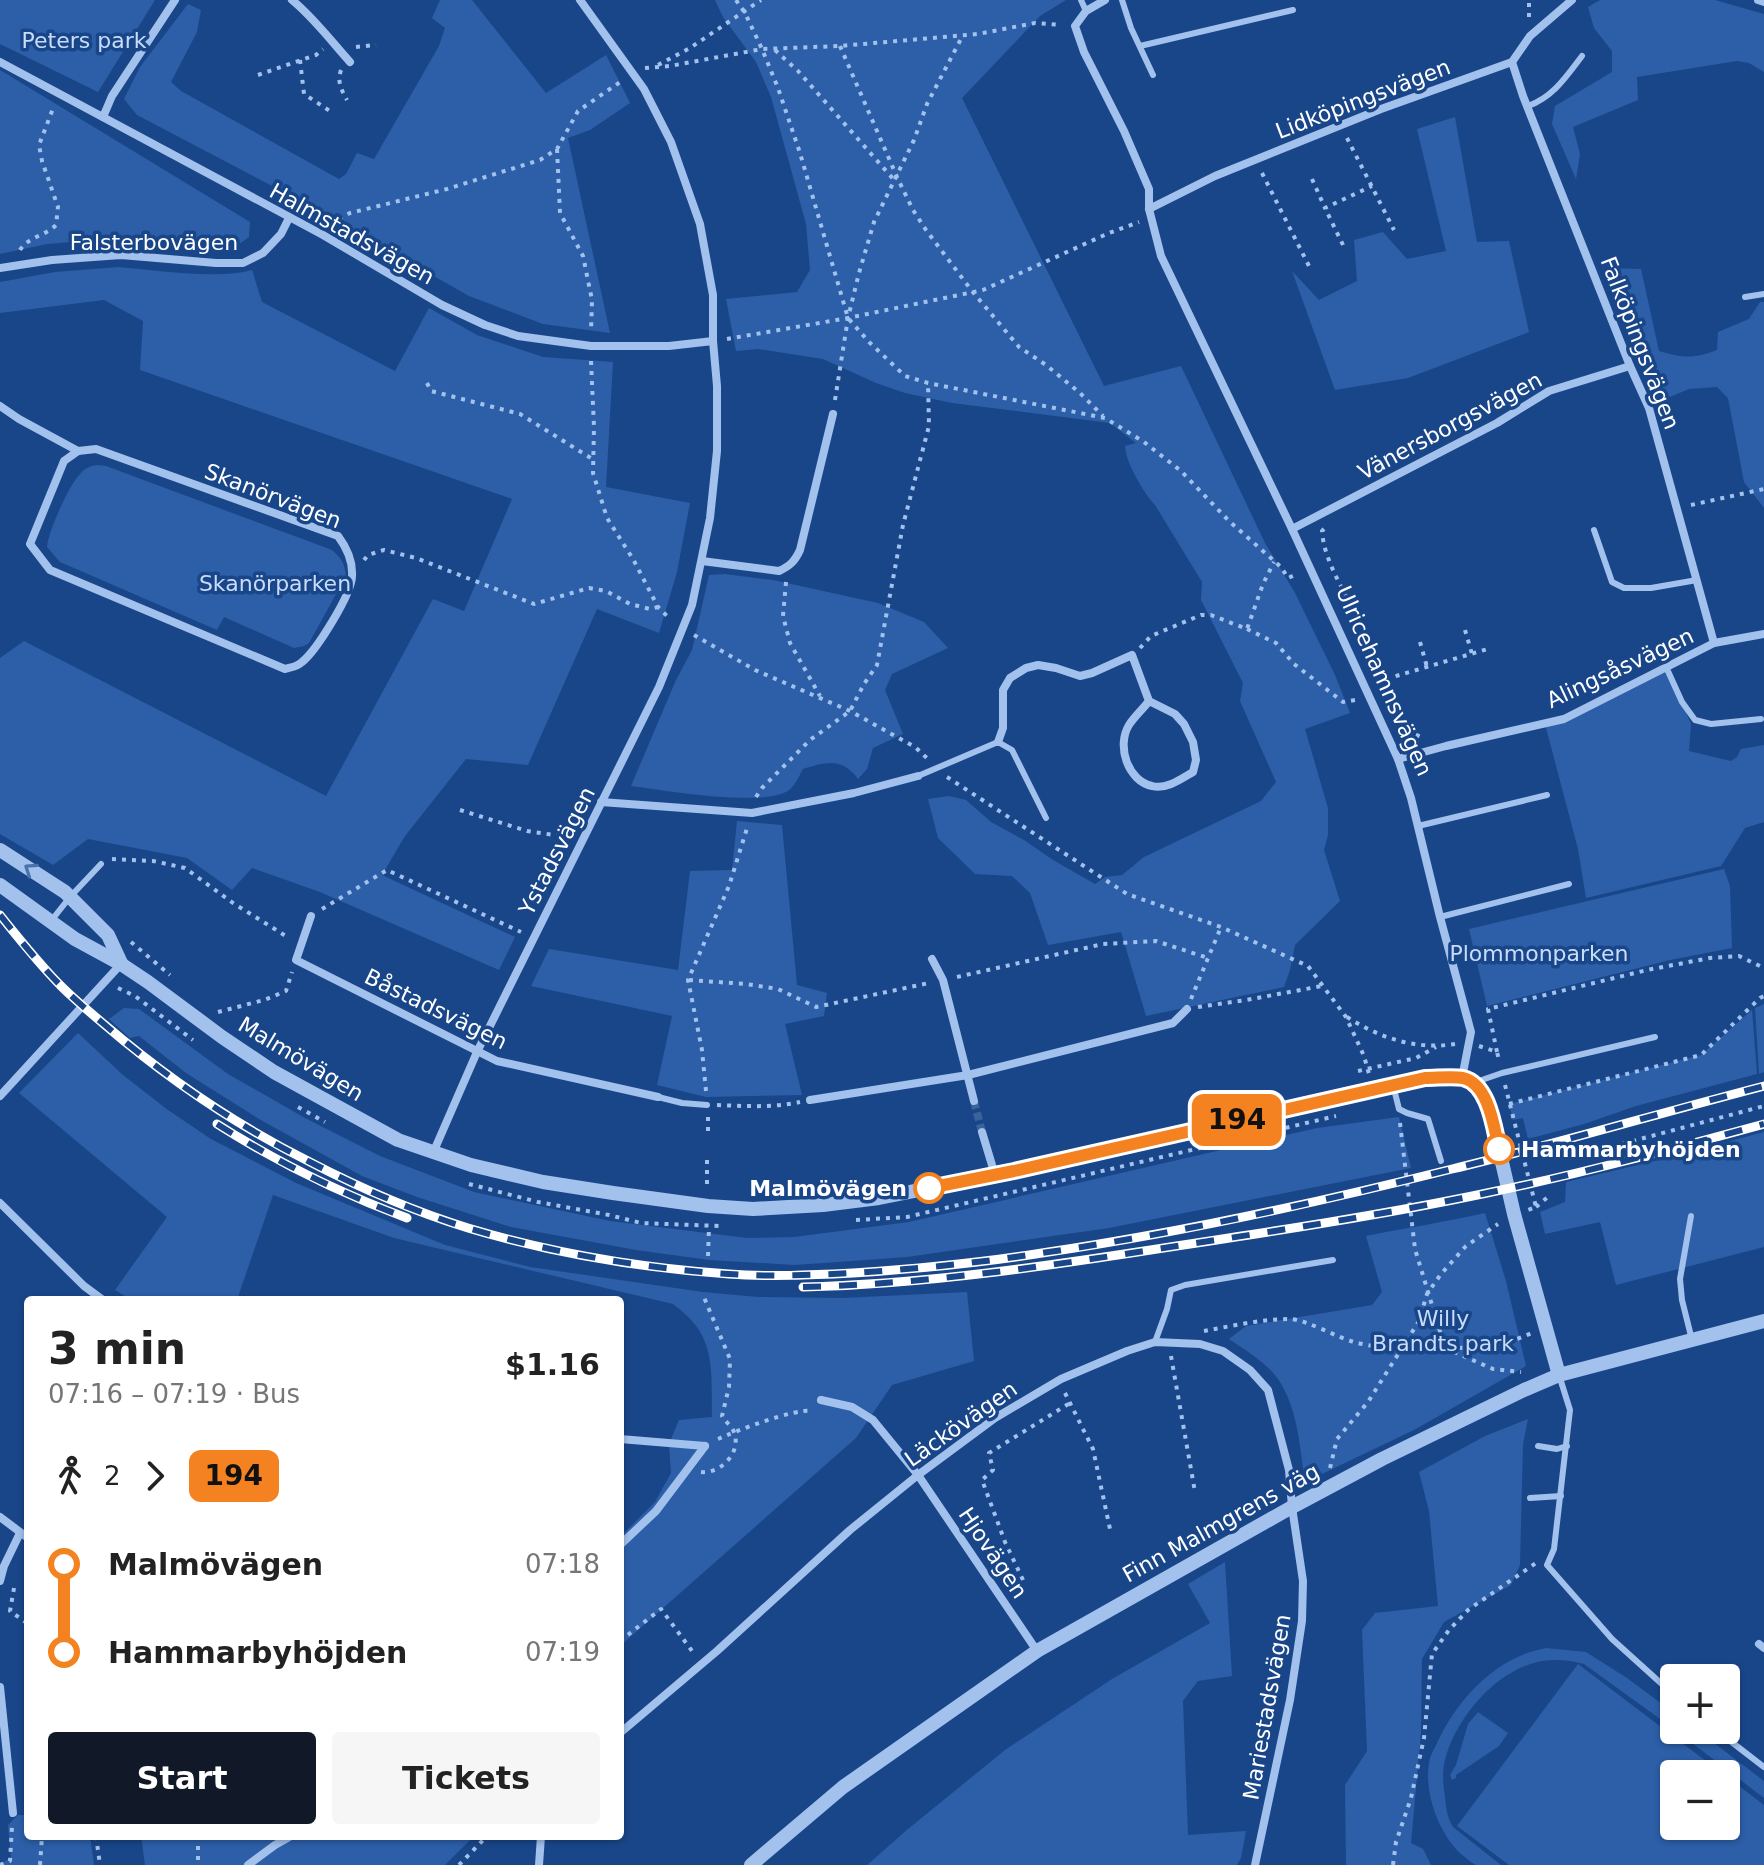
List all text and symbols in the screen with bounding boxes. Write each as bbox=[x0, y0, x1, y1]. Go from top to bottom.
park label: Peters park bbox=[22, 28, 147, 53]
street label: Lidköpingsvägen bbox=[1272, 54, 1454, 144]
street label: Halmstadsvägen bbox=[265, 178, 439, 290]
street label: Falsterbovägen bbox=[70, 230, 238, 255]
street label: Falköpingsvägen bbox=[1596, 253, 1684, 433]
street label: Vänersborgsvägen bbox=[1354, 367, 1546, 485]
street label: Skanörvägen bbox=[201, 458, 345, 534]
park label: Skanörparken bbox=[199, 571, 351, 596]
street label: Ulricehamnsvägen bbox=[1331, 582, 1437, 780]
street label: Alingsåsvägen bbox=[1542, 623, 1698, 713]
street label: Ystadsvägen bbox=[514, 783, 600, 920]
one-way arrow bbox=[25, 864, 39, 879]
park label: Plommonparken bbox=[1449, 941, 1629, 966]
street label: Båstadsvägen bbox=[361, 964, 511, 1054]
street label: Malmövägen bbox=[234, 1012, 368, 1106]
line badge: 194 bbox=[1191, 1094, 1283, 1146]
text: 194 bbox=[1208, 1103, 1266, 1136]
marker: Hammarbyhöjden bbox=[1484, 1134, 1514, 1164]
place label: Hammarbyhöjden bbox=[1521, 1137, 1741, 1162]
marker: Malmövägen bbox=[914, 1173, 944, 1203]
place label: Malmövägen bbox=[749, 1176, 907, 1201]
park label: Willy Brandts park bbox=[1372, 1306, 1514, 1356]
text: 3 min bbox=[48, 1323, 186, 1374]
text: $1.16 bbox=[505, 1347, 600, 1382]
street label: Läckövägen bbox=[900, 1376, 1022, 1472]
text: 07:16 – 07:19 · Bus bbox=[48, 1379, 300, 1409]
icon: walk bbox=[48, 1454, 92, 1498]
icon: forward bbox=[133, 1454, 177, 1498]
street label: Finn Malmgrens väg bbox=[1118, 1458, 1324, 1588]
text: 194 bbox=[205, 1459, 263, 1492]
text: 2 bbox=[104, 1461, 121, 1491]
street label: Hjovägen bbox=[954, 1503, 1032, 1603]
text: Malmövägen bbox=[108, 1547, 323, 1582]
text: 07:18 bbox=[525, 1549, 600, 1579]
street label: Mariestadsvägen bbox=[1238, 1612, 1296, 1802]
text: Hammarbyhöjden bbox=[108, 1635, 407, 1670]
text: 07:19 bbox=[525, 1637, 600, 1667]
map controls bbox=[1660, 1664, 1740, 1840]
button: + bbox=[1660, 1664, 1740, 1744]
button: Start bbox=[48, 1732, 316, 1824]
button: Tickets bbox=[332, 1732, 600, 1824]
button: − bbox=[1660, 1760, 1740, 1840]

